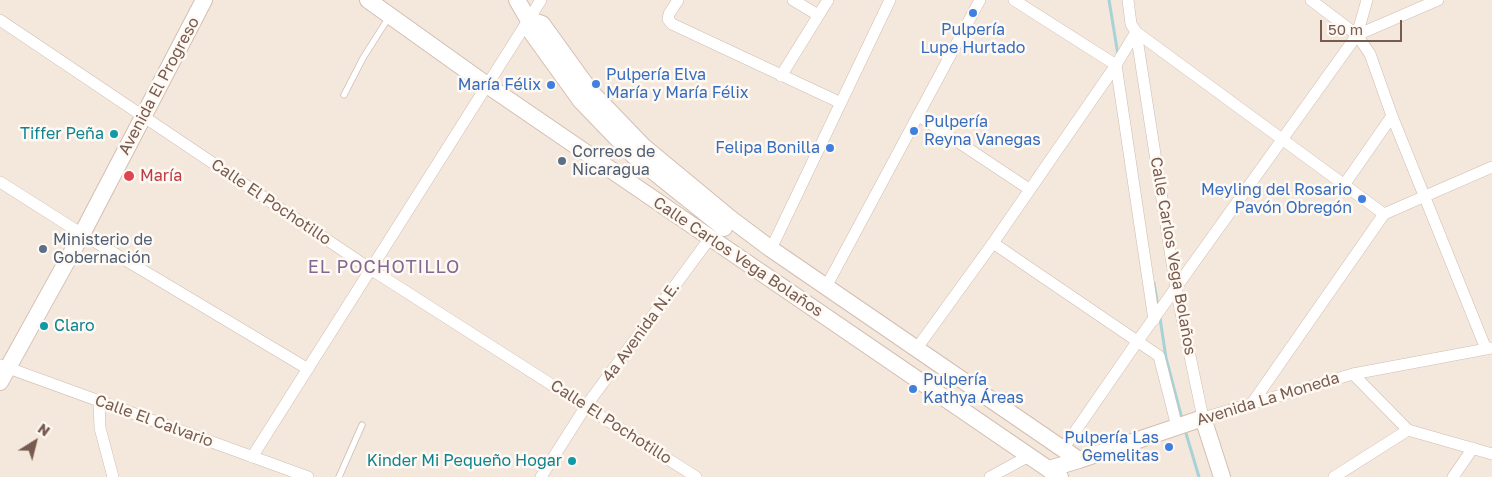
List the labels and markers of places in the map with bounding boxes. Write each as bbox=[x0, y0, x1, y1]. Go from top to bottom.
marker: Pulpería Lupe Hurtado bbox=[967, 7, 979, 19]
place label: Pulpería Lupe Hurtado bbox=[921, 20, 1025, 58]
place label: Pulpería Elva María y María Félix bbox=[606, 65, 749, 103]
place label: María Félix bbox=[458, 75, 541, 95]
marker: Pulpería Elva María y María Félix bbox=[590, 78, 602, 90]
marker: María Félix bbox=[545, 79, 557, 91]
place label: Pulpería Reyna Vanegas bbox=[924, 112, 1041, 150]
place label: Tiffer Peña bbox=[20, 124, 104, 144]
marker: Pulpería Reyna Vanegas bbox=[908, 125, 920, 137]
marker: Tiffer Peña bbox=[108, 128, 120, 140]
place label: Felipa Bonilla bbox=[715, 138, 820, 158]
place label: Correos de Nicaragua bbox=[572, 142, 655, 180]
marker: Felipa Bonilla bbox=[824, 142, 836, 154]
marker: Correos de Nicaragua bbox=[556, 155, 568, 167]
place label: María bbox=[140, 166, 182, 186]
marker: María bbox=[122, 169, 136, 183]
place label: Meyling del Rosario Pavón Obregón bbox=[1201, 180, 1352, 218]
marker: Meyling del Rosario Pavón Obregón bbox=[1356, 193, 1368, 205]
place label: Ministerio de Gobernación bbox=[53, 230, 153, 268]
marker: Ministerio de Gobernación bbox=[37, 243, 49, 255]
place label: Claro bbox=[54, 316, 95, 336]
marker: Claro bbox=[38, 320, 50, 332]
place label: Pulpería Kathya Áreas bbox=[923, 370, 1024, 408]
marker: Pulpería Kathya Áreas bbox=[907, 383, 919, 395]
place label: Pulpería Las Gemelitas bbox=[1064, 428, 1159, 466]
marker: Pulpería Las Gemelitas bbox=[1163, 441, 1175, 453]
place label: Kinder Mi Pequeño Hogar bbox=[367, 451, 562, 471]
marker: Kinder Mi Pequeño Hogar bbox=[566, 455, 578, 467]

